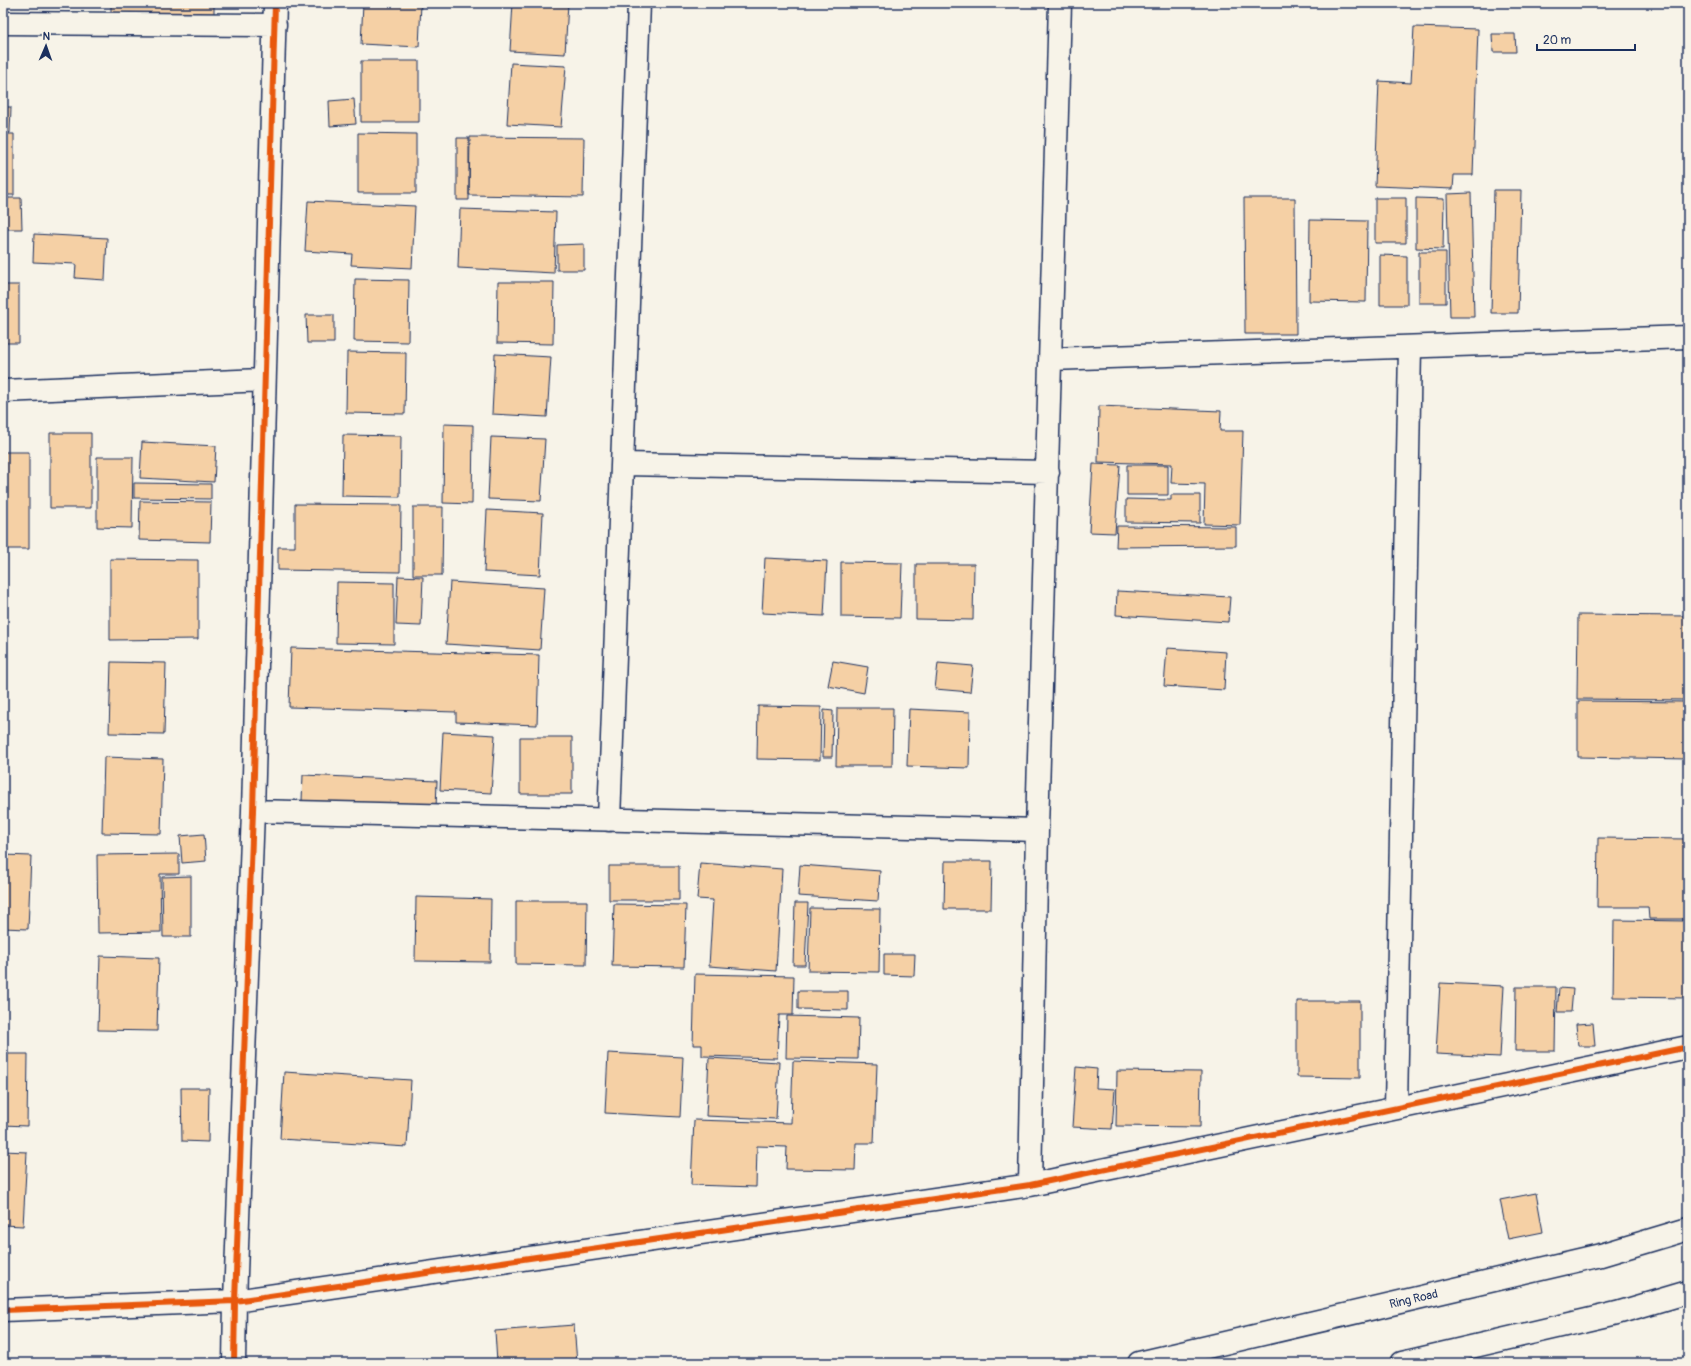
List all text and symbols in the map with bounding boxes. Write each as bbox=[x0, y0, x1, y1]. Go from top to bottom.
north arrow bbox=[26, 26, 66, 66]
scale bar bbox=[1537, 26, 1635, 52]
text: N bbox=[42, 30, 51, 43]
text: 20 m bbox=[1543, 33, 1572, 48]
street label: Ring Road bbox=[1388, 1286, 1440, 1312]

